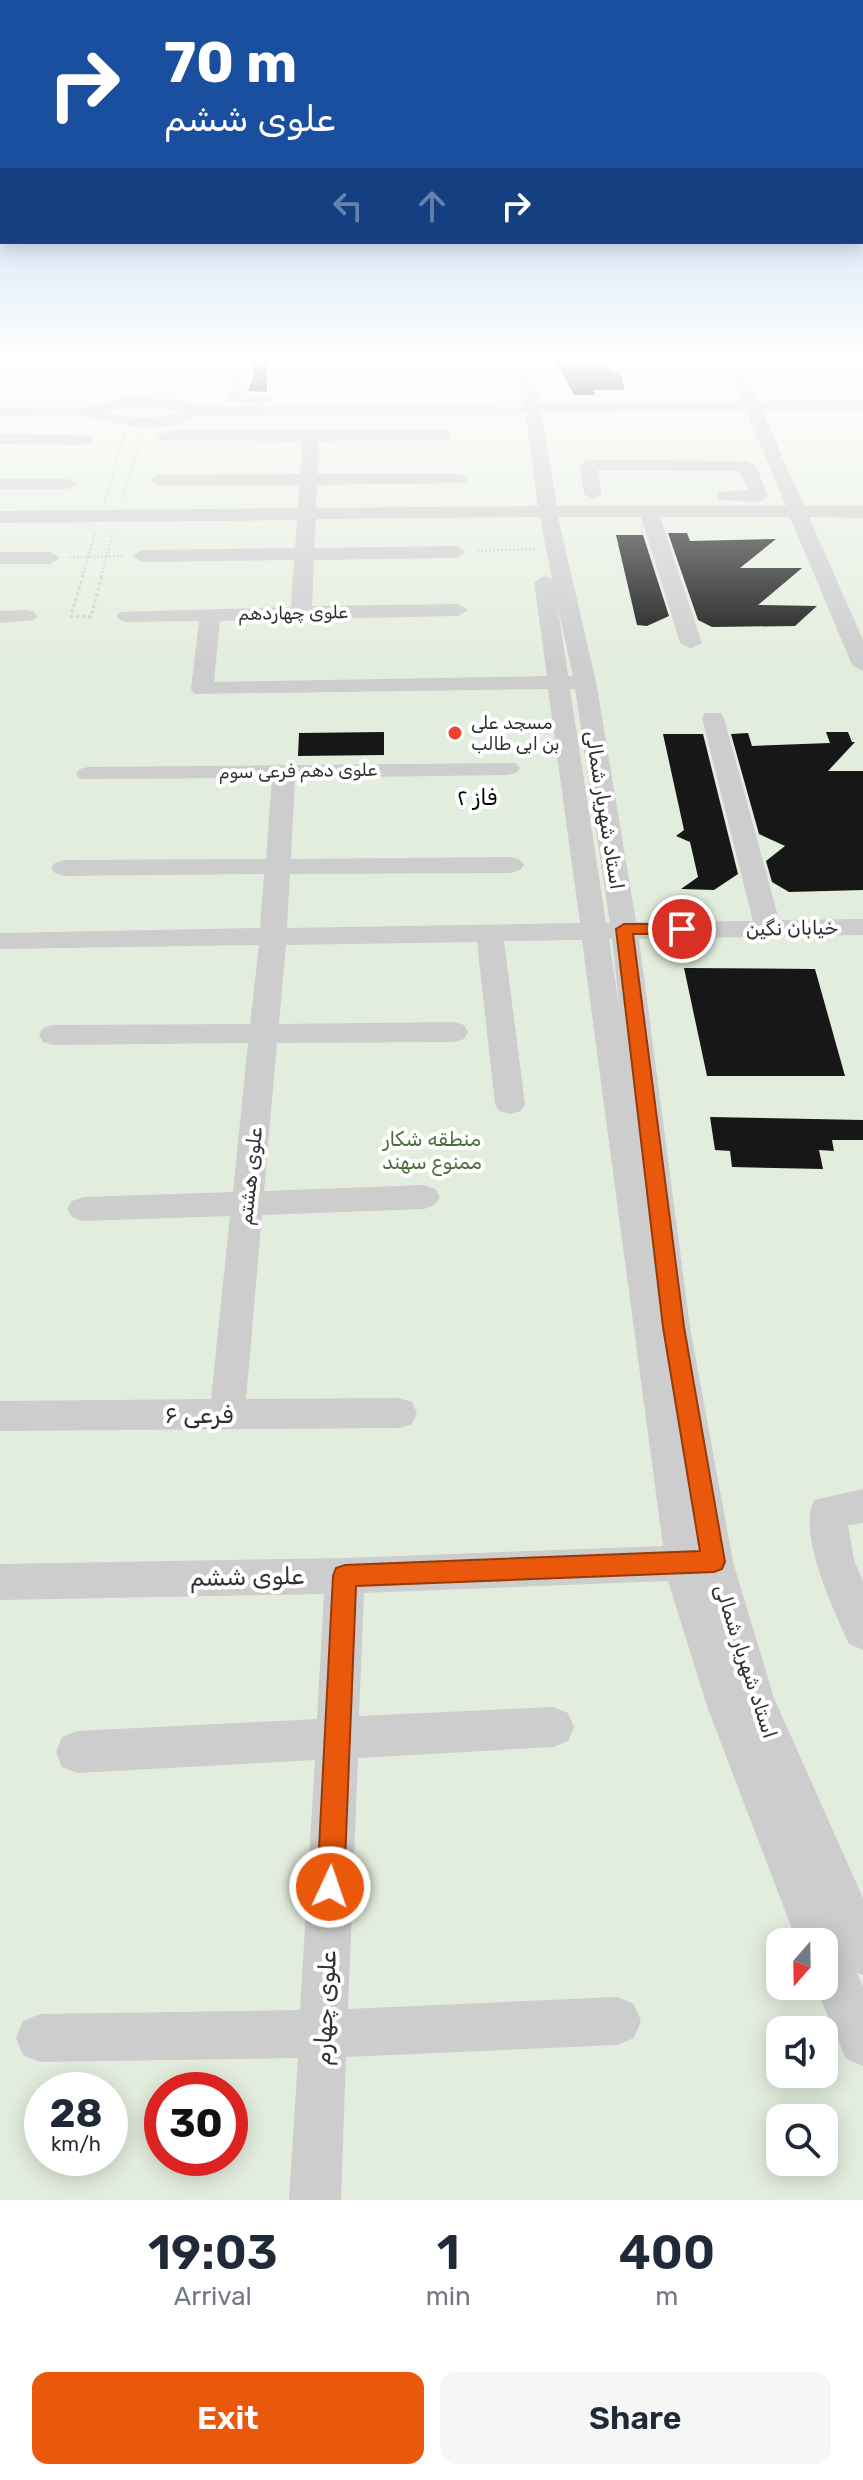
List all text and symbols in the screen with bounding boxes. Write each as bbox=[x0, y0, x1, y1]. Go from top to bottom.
text: 70 m bbox=[164, 30, 297, 96]
icon: right bbox=[32, 32, 136, 136]
text: علوی ششم bbox=[164, 97, 335, 140]
icon: left bbox=[326, 184, 370, 228]
icon: ahead bbox=[410, 184, 454, 228]
icon: right bbox=[494, 184, 538, 228]
street label: علوی چهاردهم bbox=[238, 601, 348, 626]
place label: مسجد علی بن ابی طالب bbox=[471, 712, 560, 755]
marker: مسجد علی بن ابی طالب bbox=[446, 724, 464, 742]
street label: استاد شهریار شمالی bbox=[581, 729, 629, 891]
street label: علوی دهم فرعی سوم bbox=[219, 759, 378, 784]
district label: فاز ۲ bbox=[457, 784, 497, 811]
pin bbox=[648, 895, 716, 963]
icon: arrive bbox=[660, 907, 704, 951]
street label: خیابان نگین bbox=[746, 915, 838, 941]
street label: علوی هشتم bbox=[233, 1126, 268, 1226]
park label: منطقه شکار ممنوع سهند bbox=[382, 1127, 482, 1176]
street label: فرعی ۶ bbox=[165, 1401, 233, 1429]
street label: علوی ششم bbox=[190, 1562, 304, 1593]
street label: استاد شهریار شمالی bbox=[710, 1581, 782, 1741]
position arrow bbox=[288, 1845, 372, 1929]
north arrow bbox=[766, 1928, 838, 2000]
map controls bbox=[766, 1928, 838, 2176]
street label: علوی چهارم bbox=[308, 1950, 344, 2066]
button: sound bbox=[766, 2016, 838, 2088]
speed limit sign: 30 bbox=[144, 2072, 248, 2176]
text: 28 bbox=[49, 2090, 103, 2137]
button: search bbox=[766, 2104, 838, 2176]
text: km/h bbox=[51, 2132, 101, 2156]
text: 19:03 bbox=[148, 2224, 278, 2281]
text: 1 bbox=[437, 2224, 460, 2281]
text: 400 bbox=[619, 2224, 715, 2281]
text: Arrival bbox=[174, 2281, 252, 2312]
text: min bbox=[426, 2281, 471, 2312]
text: m bbox=[655, 2281, 678, 2312]
button: Exit bbox=[32, 2372, 424, 2464]
button: Share bbox=[440, 2372, 831, 2464]

